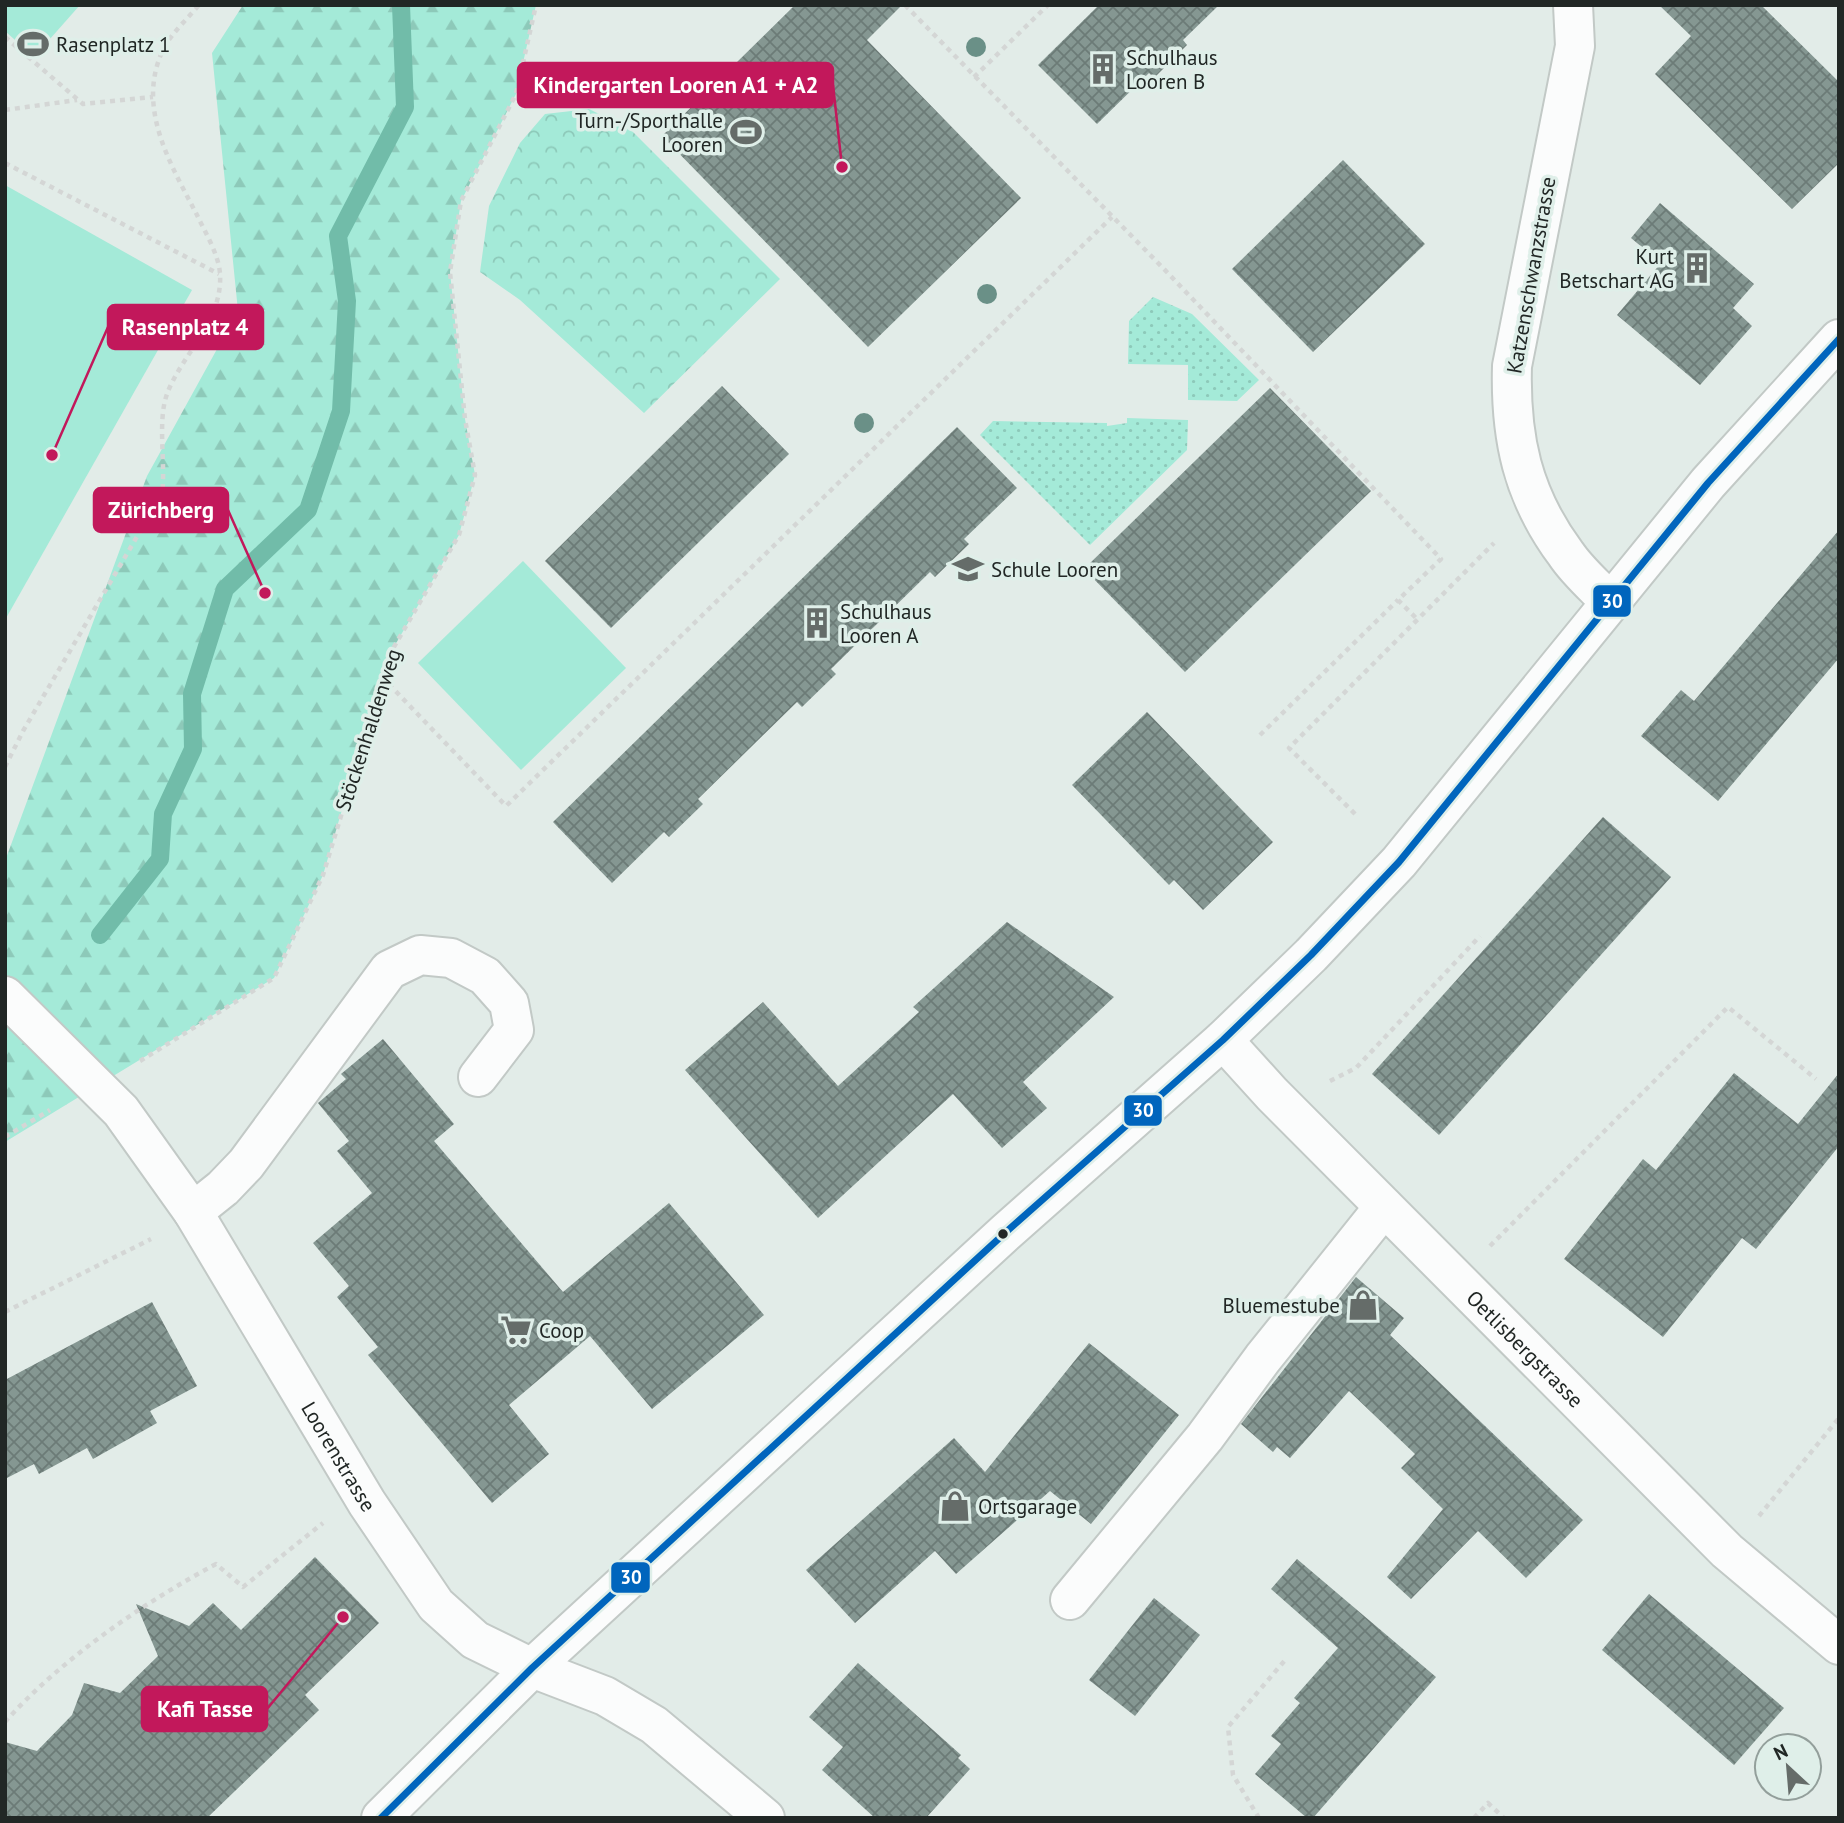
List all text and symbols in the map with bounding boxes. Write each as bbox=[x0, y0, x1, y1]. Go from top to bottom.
sports icon: Rasenplatz 1 bbox=[16, 27, 50, 61]
place label: Rasenplatz 1 bbox=[56, 31, 171, 58]
place label: Schulhaus Looren B bbox=[1126, 44, 1218, 95]
building icon: Schulhaus Looren B bbox=[1086, 52, 1120, 86]
callout: Kindergarten Looren A1 + A2 bbox=[518, 63, 833, 107]
text: Kindergarten Looren A1 + A2 bbox=[533, 70, 819, 99]
place label: Turn-/Sporthalle Looren bbox=[575, 107, 723, 158]
sports icon: Turn-/Sporthalle Looren bbox=[729, 115, 763, 149]
street label: Katzenschwanzstrasse bbox=[1500, 174, 1562, 376]
place label: Kurt Betschart AG bbox=[1559, 243, 1674, 294]
building icon: Kurt Betschart AG bbox=[1680, 251, 1714, 285]
callout: Rasenplatz 4 bbox=[108, 305, 263, 349]
text: Rasenplatz 4 bbox=[122, 312, 248, 341]
callout: Zürichberg bbox=[94, 488, 228, 532]
text: Zürichberg bbox=[108, 495, 214, 524]
school or university icon: Schule Looren bbox=[951, 552, 985, 586]
place label: Schule Looren bbox=[991, 556, 1118, 583]
line badge: 30 bbox=[1592, 584, 1632, 618]
text: 30 bbox=[1601, 589, 1623, 613]
place label: Schulhaus Looren A bbox=[840, 598, 932, 649]
building icon: Schulhaus Looren A bbox=[800, 606, 834, 640]
street label: Stöckenhaldenweg bbox=[329, 645, 407, 815]
line badge: 30 bbox=[1123, 1094, 1163, 1127]
text: 30 bbox=[1132, 1098, 1154, 1122]
unlabelled marker bbox=[996, 1227, 1010, 1241]
street label: Oetlisbergstrasse bbox=[1461, 1284, 1590, 1413]
shop icon: Bluemestube bbox=[1346, 1288, 1380, 1322]
place label: Bluemestube bbox=[1223, 1292, 1340, 1319]
supermarket icon: Coop bbox=[499, 1313, 533, 1347]
place label: Coop bbox=[539, 1317, 584, 1344]
street label: Loorenstrasse bbox=[296, 1396, 382, 1517]
shop icon: Ortsgarage bbox=[938, 1489, 972, 1523]
place label: Ortsgarage bbox=[978, 1493, 1077, 1520]
line badge: 30 bbox=[610, 1561, 651, 1594]
text: 30 bbox=[620, 1565, 642, 1589]
callout: Kafi Tasse bbox=[142, 1687, 267, 1731]
text: Kafi Tasse bbox=[157, 1694, 253, 1723]
north arrow bbox=[1753, 1732, 1823, 1802]
text: N bbox=[1770, 1738, 1791, 1765]

